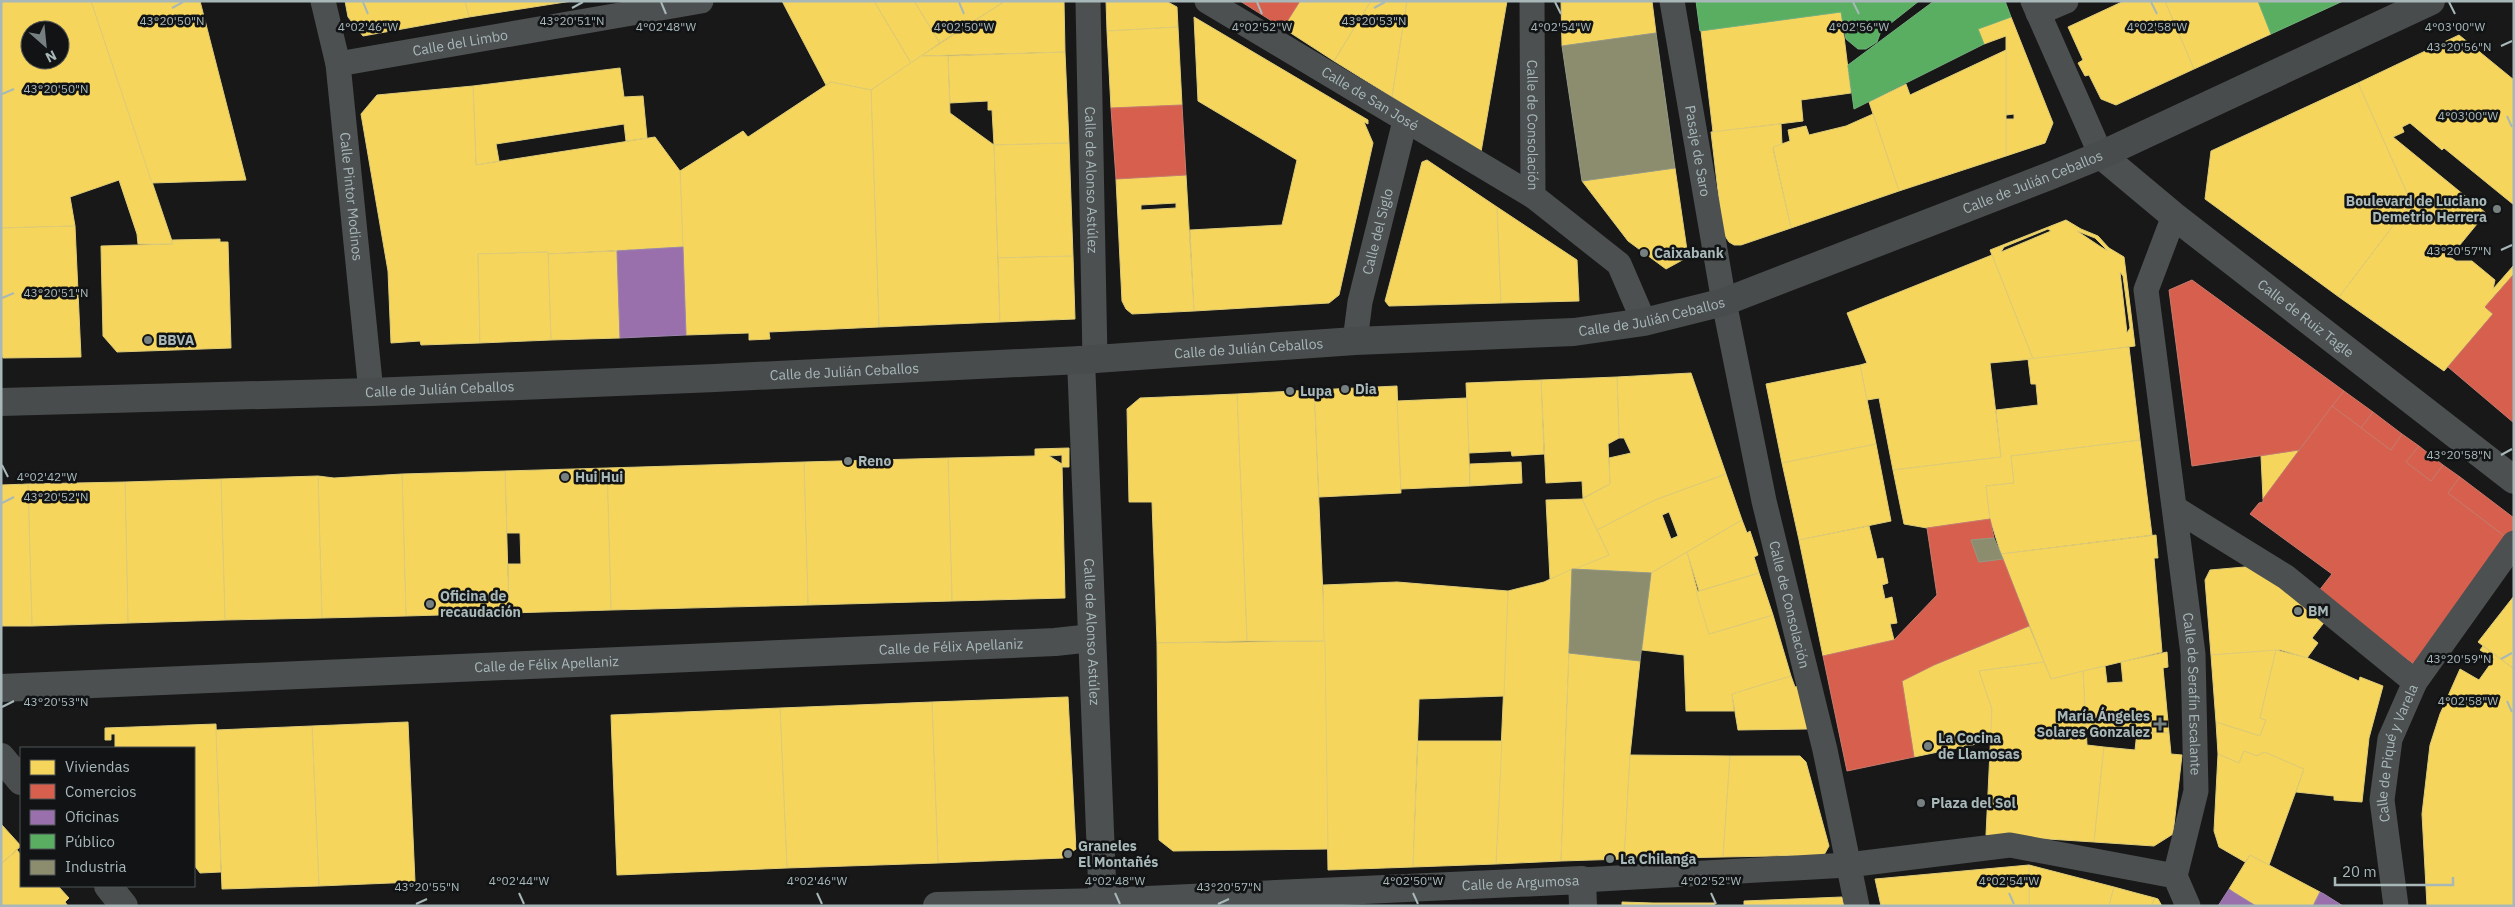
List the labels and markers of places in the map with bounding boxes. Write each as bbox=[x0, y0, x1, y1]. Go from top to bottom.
place label: Boulevard de Luciano Demetrio Herrera bbox=[2346, 192, 2487, 226]
marker: Boulevard de Luciano Demetrio Herrera bbox=[2491, 203, 2503, 215]
place label: Caixabank bbox=[1654, 244, 1725, 262]
marker: Caixabank bbox=[1638, 247, 1650, 259]
place label: BBVA bbox=[158, 331, 195, 349]
marker: BBVA bbox=[142, 334, 154, 346]
place label: Dia bbox=[1355, 380, 1377, 398]
place label: Lupa bbox=[1300, 382, 1332, 400]
marker: Dia bbox=[1339, 383, 1351, 395]
marker: Lupa bbox=[1284, 385, 1296, 397]
place label: Reno bbox=[858, 452, 891, 470]
marker: Reno bbox=[842, 455, 854, 467]
place label: Hui Hui bbox=[575, 468, 623, 486]
marker: Hui Hui bbox=[559, 471, 571, 483]
place label: Oficina de recaudación bbox=[440, 587, 521, 621]
marker: Oficina de recaudación bbox=[424, 598, 436, 610]
place label: BM bbox=[2308, 602, 2329, 620]
marker: BM bbox=[2292, 605, 2304, 617]
place label: María Ángeles Solares Gonzalez bbox=[2037, 706, 2150, 741]
marker: María Ángeles Solares Gonzalez bbox=[2154, 718, 2166, 730]
place label: La Cocina de Llamosas bbox=[1938, 729, 2020, 763]
marker: La Cocina de Llamosas bbox=[1922, 740, 1934, 752]
place label: Plaza del Sol bbox=[1931, 794, 2016, 812]
marker: Plaza del Sol bbox=[1915, 797, 1927, 809]
place label: Graneles El Montañés bbox=[1078, 837, 1158, 871]
marker: Graneles El Montañés bbox=[1062, 848, 1074, 860]
place label: La Chilanga bbox=[1620, 850, 1696, 868]
marker: La Chilanga bbox=[1604, 853, 1616, 865]

